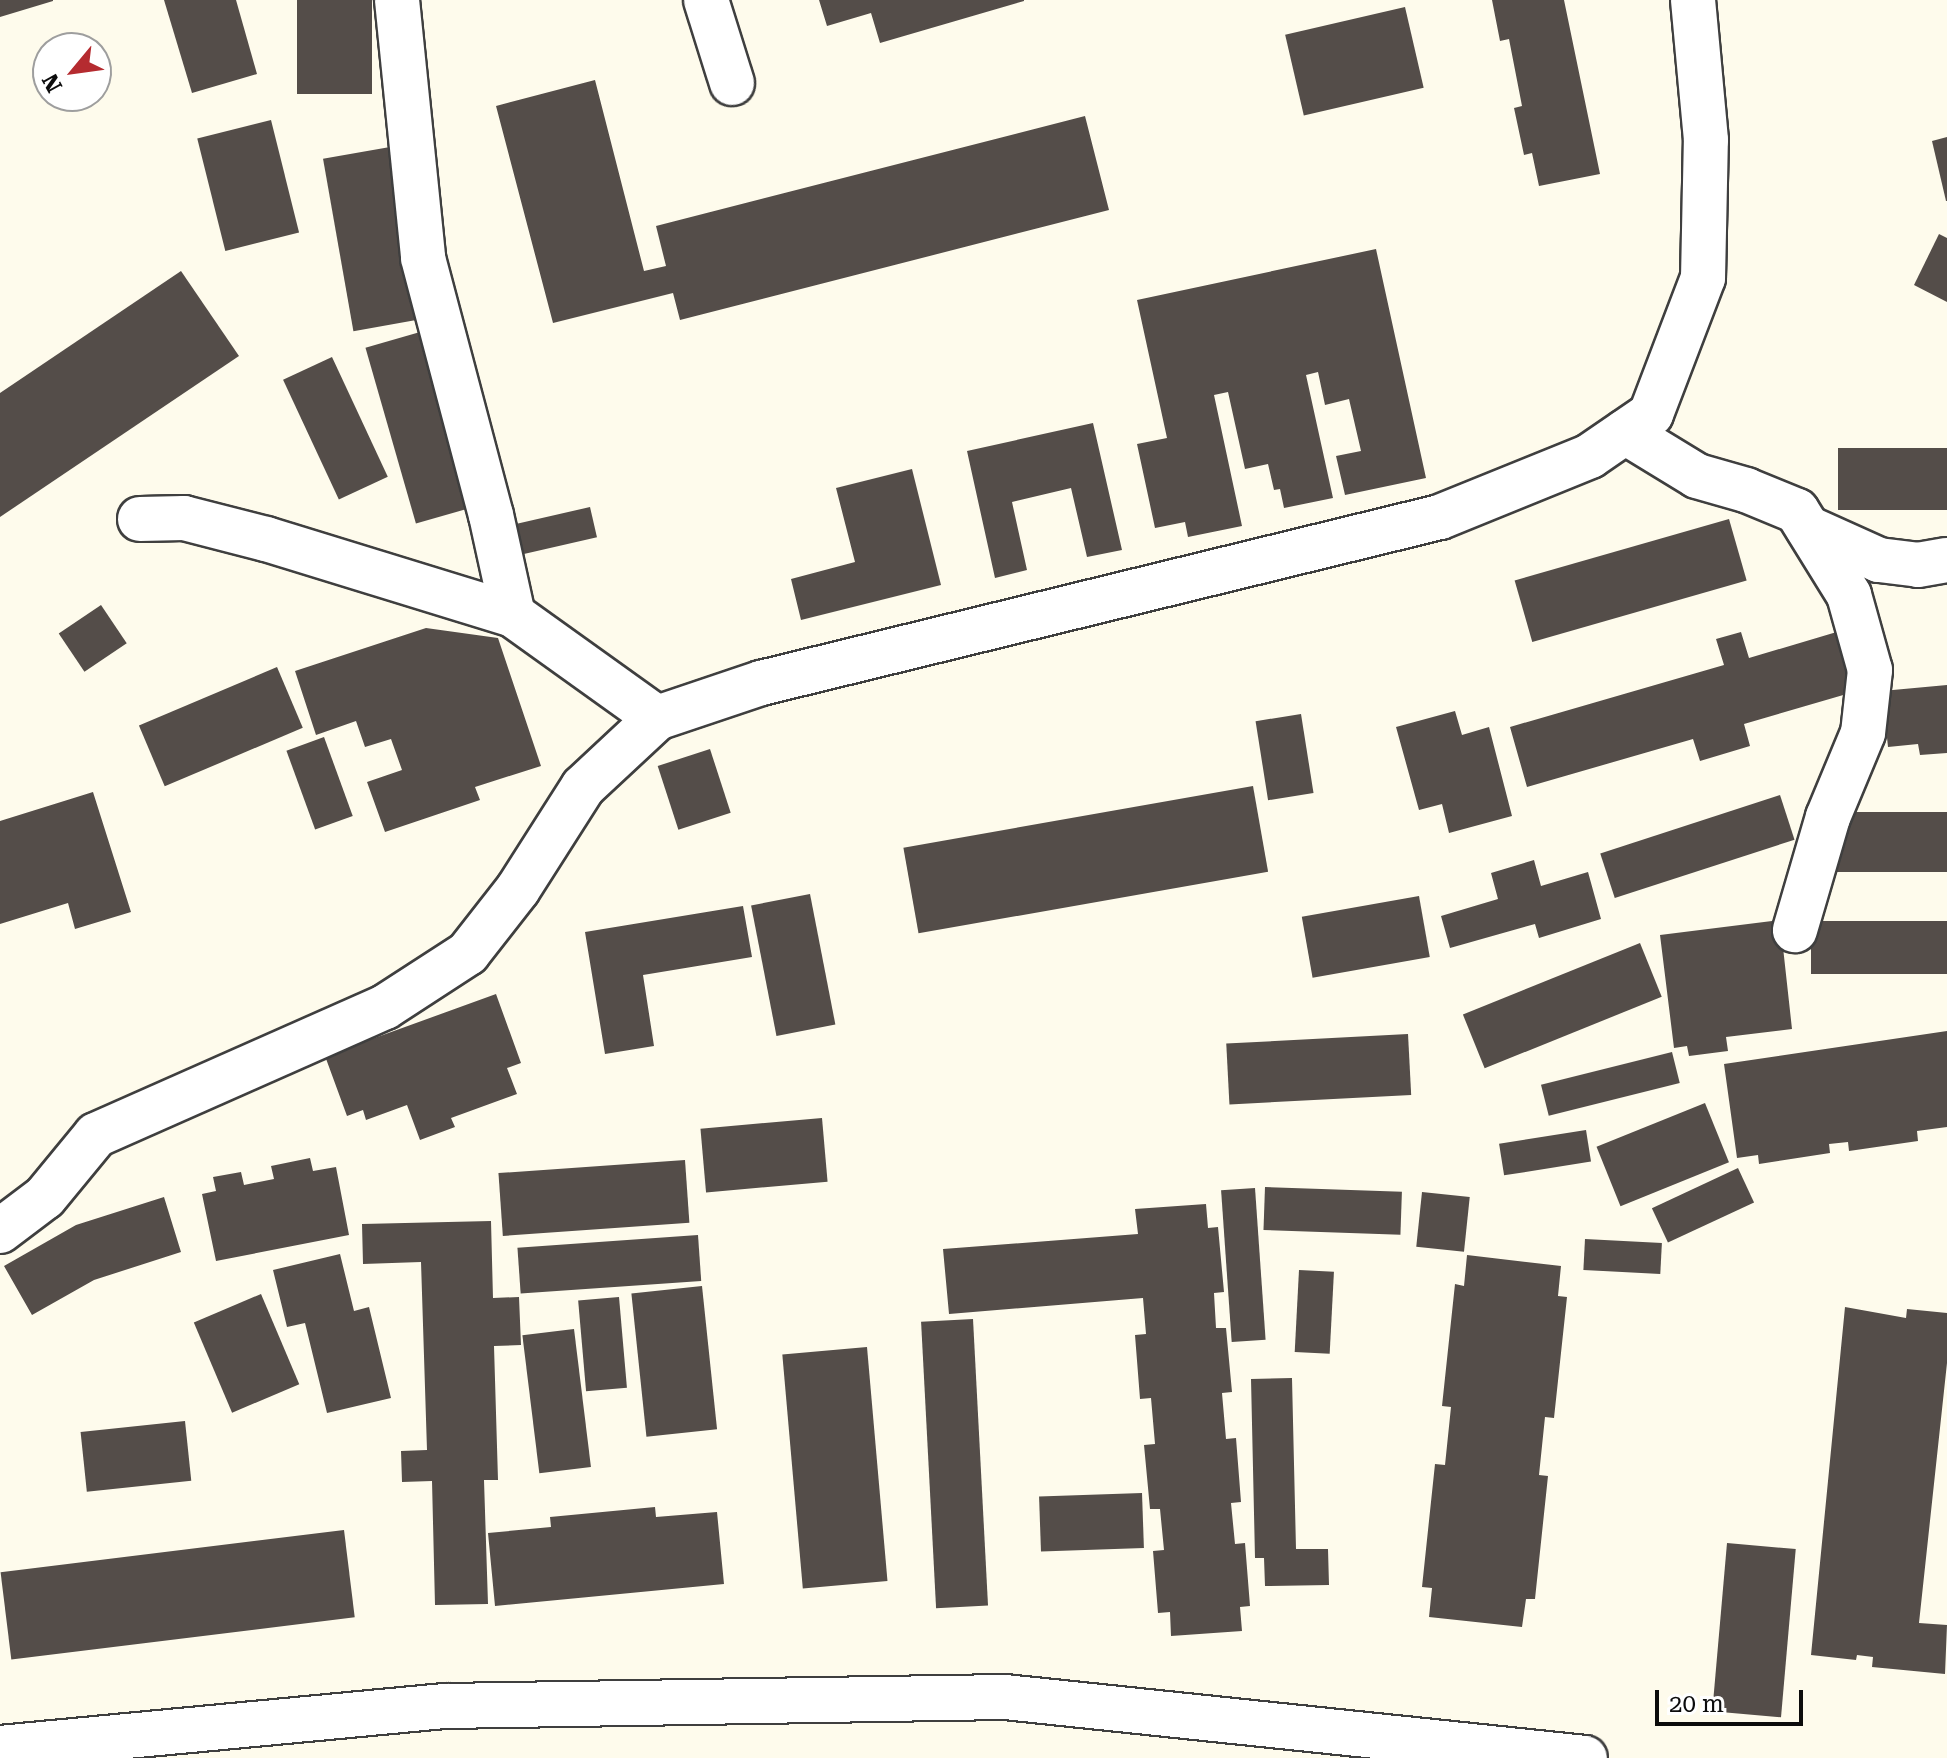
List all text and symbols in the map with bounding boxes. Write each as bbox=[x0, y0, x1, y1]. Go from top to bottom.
north arrow bbox=[32, 32, 112, 112]
text: N bbox=[37, 69, 67, 96]
scale bar bbox=[1659, 1674, 1807, 1724]
text: 20 m bbox=[1669, 1690, 1724, 1718]

